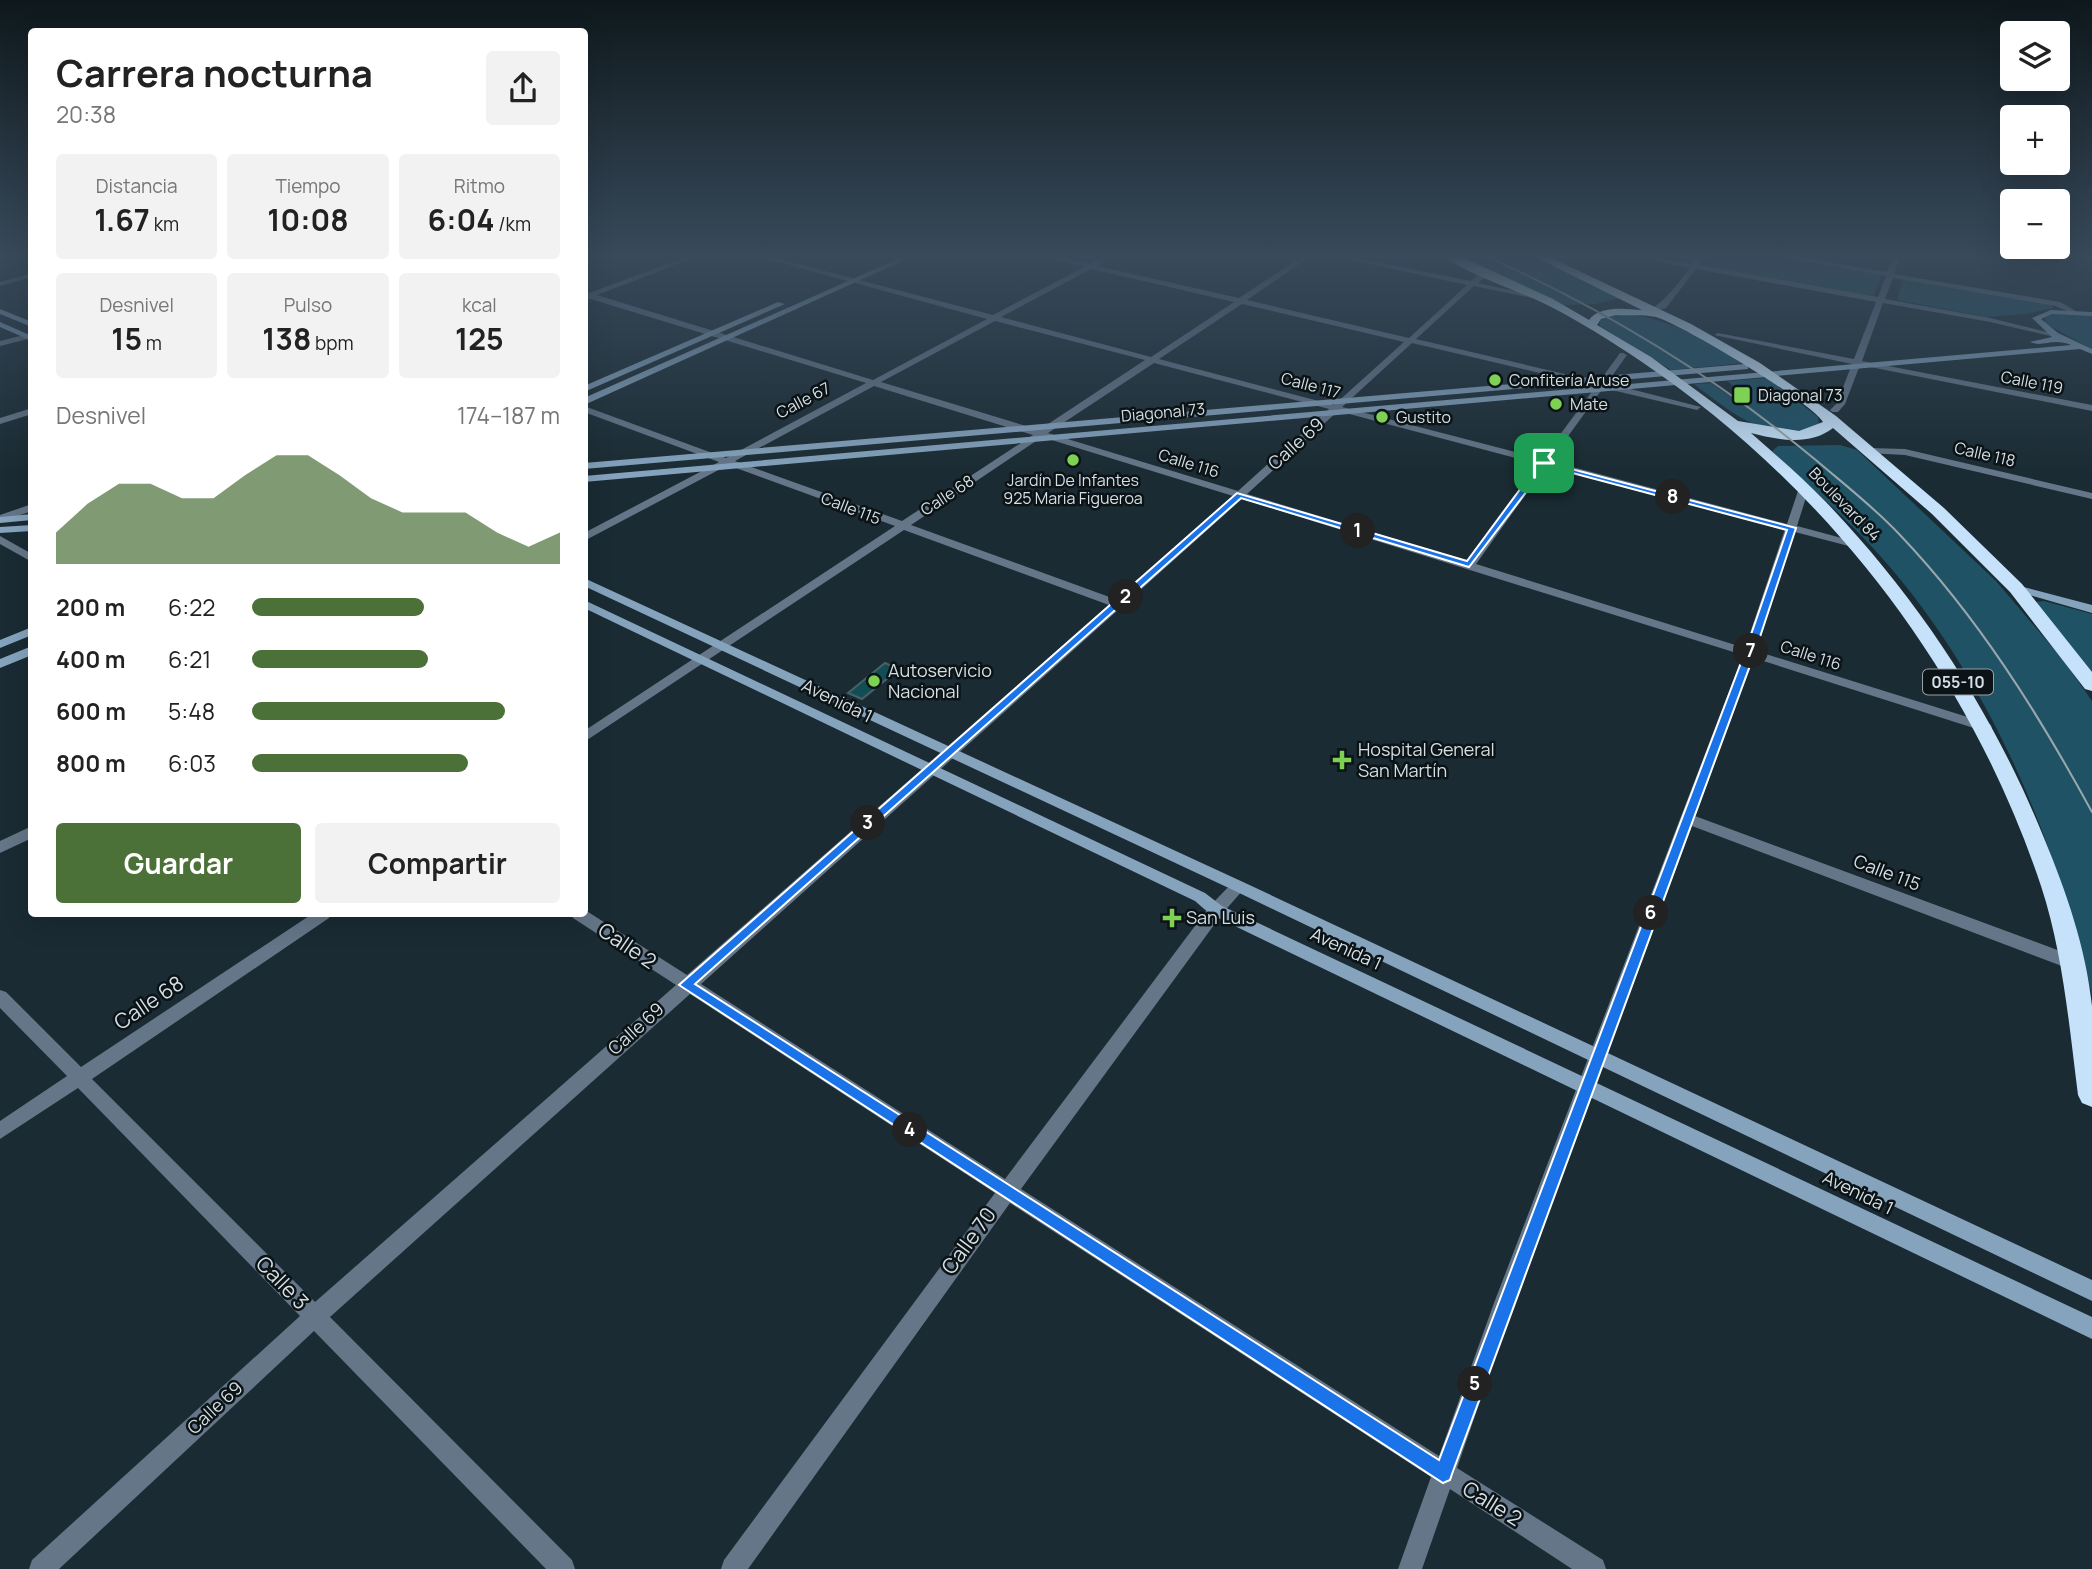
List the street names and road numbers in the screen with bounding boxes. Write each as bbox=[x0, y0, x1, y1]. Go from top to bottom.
street label: Calle 119 bbox=[1999, 365, 2065, 399]
street label: Calle 117 bbox=[1279, 366, 1343, 404]
street label: Calle 67 bbox=[772, 377, 834, 423]
street label: Diagonal 73 bbox=[1120, 397, 1206, 427]
street label: Calle 69 bbox=[1262, 412, 1328, 475]
street label: Calle 118 bbox=[1952, 436, 2018, 472]
street label: Calle 116 bbox=[1156, 443, 1222, 483]
street label: Boulevard 84 bbox=[1804, 462, 1886, 546]
street label: Calle 68 bbox=[916, 470, 978, 520]
street label: Calle 115 bbox=[818, 487, 884, 529]
street label: Calle 116 bbox=[1778, 635, 1844, 675]
road number: 055-10 bbox=[1923, 670, 1993, 694]
street label: Avenida 1 bbox=[798, 673, 877, 728]
street label: Calle 115 bbox=[1850, 848, 1924, 896]
street label: Calle 2 bbox=[593, 915, 662, 975]
street label: Avenida 1 bbox=[1307, 921, 1386, 975]
street label: Calle 68 bbox=[108, 969, 189, 1036]
street label: Calle 69 bbox=[602, 997, 668, 1060]
street label: Avenida 1 bbox=[1819, 1165, 1898, 1220]
street label: Calle 70 bbox=[934, 1201, 1002, 1280]
street label: Calle 3 bbox=[250, 1249, 315, 1315]
street label: Calle 69 bbox=[181, 1375, 247, 1439]
street label: Calle 2 bbox=[1458, 1474, 1527, 1532]

